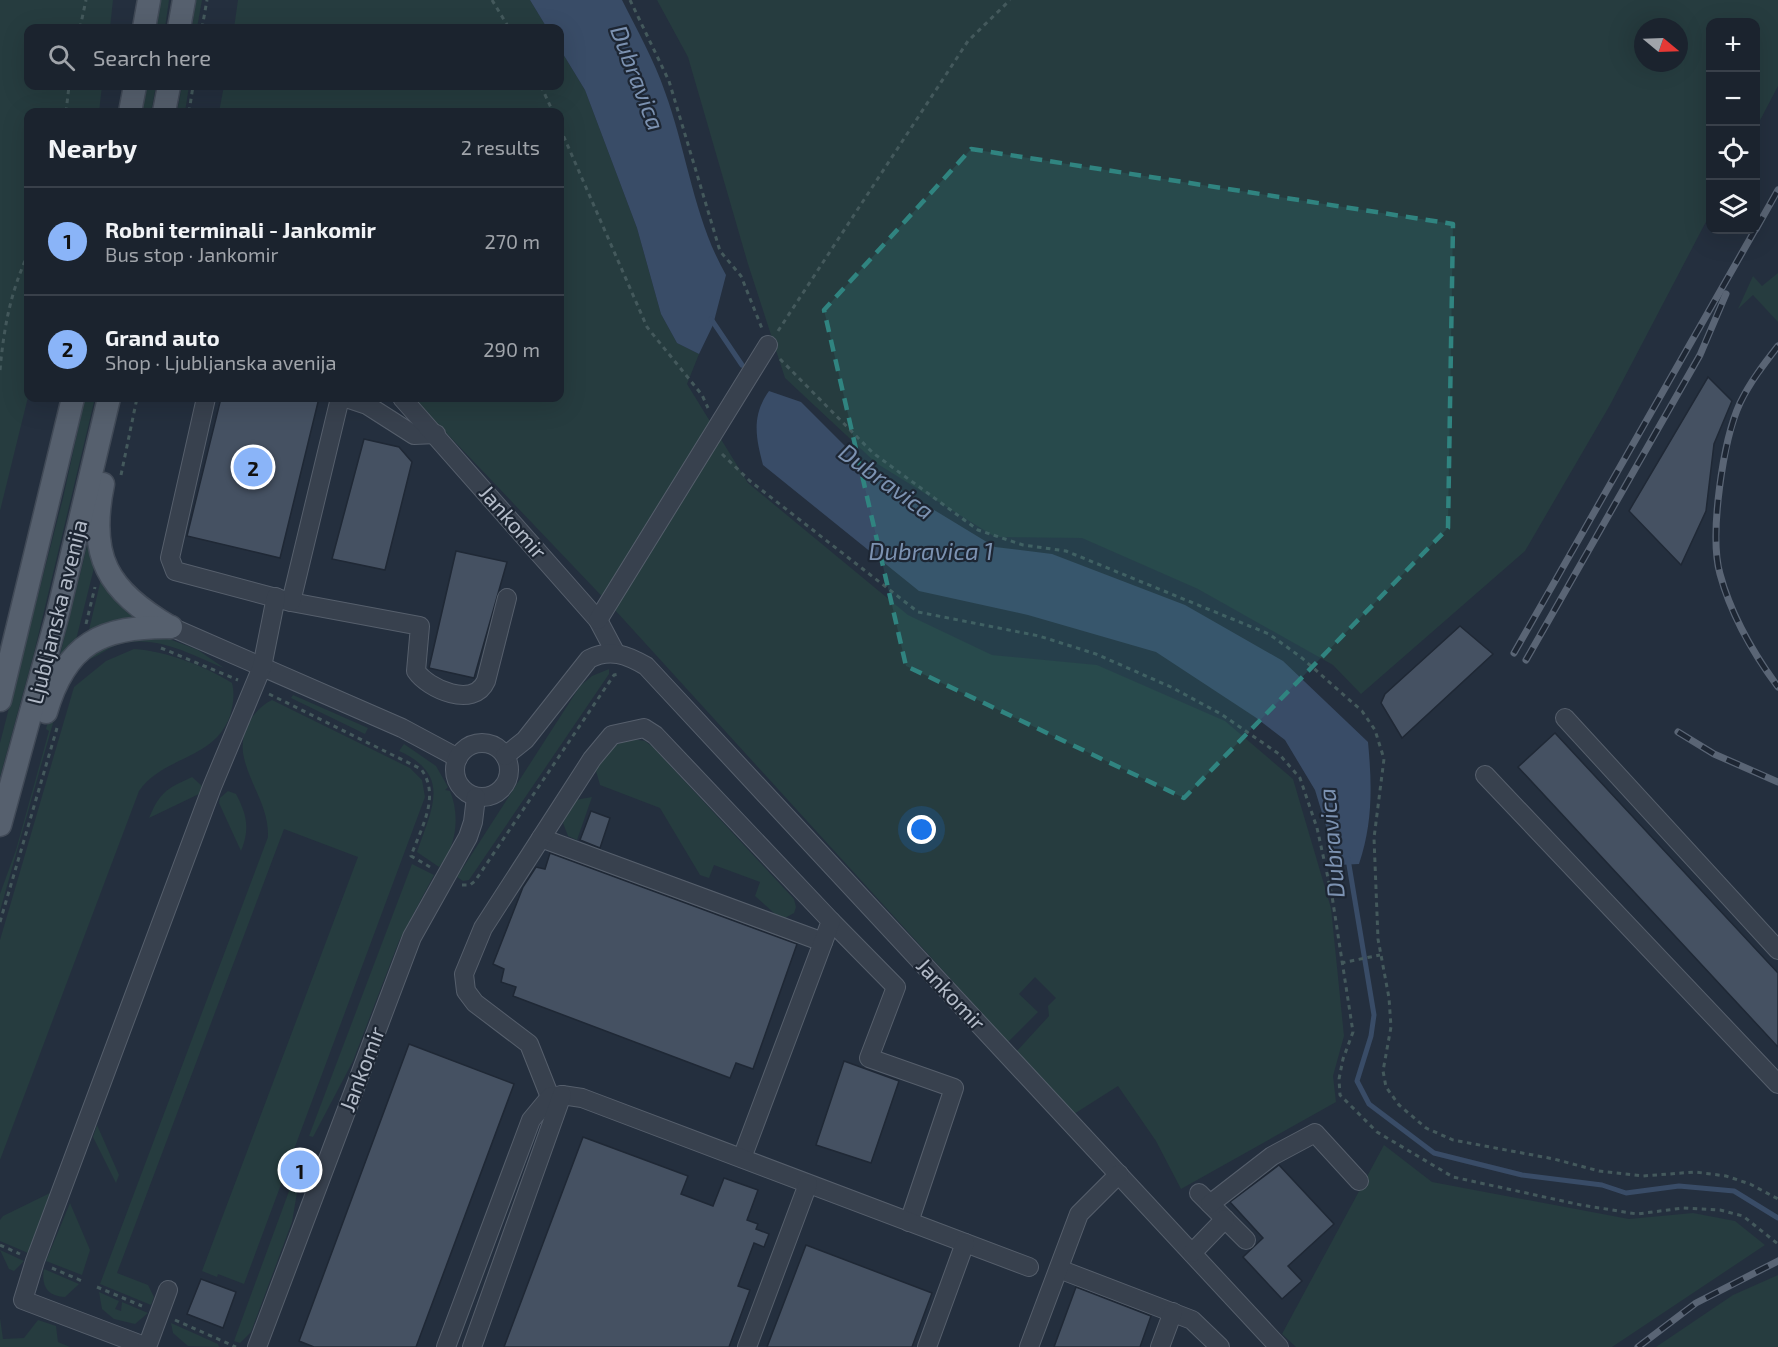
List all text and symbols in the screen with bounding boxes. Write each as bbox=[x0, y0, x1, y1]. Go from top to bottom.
north arrow bbox=[1634, 18, 1688, 72]
map controls bbox=[1706, 18, 1760, 234]
button: + bbox=[1706, 18, 1760, 72]
water label: Dubravica bbox=[605, 21, 672, 134]
search box bbox=[24, 24, 564, 90]
icon: search bbox=[45, 41, 78, 74]
text: Search here bbox=[93, 44, 211, 70]
button: − bbox=[1706, 72, 1760, 126]
button: locate bbox=[1706, 126, 1760, 180]
text: Nearby bbox=[48, 132, 137, 163]
text: 2 results bbox=[461, 135, 540, 159]
button: layers bbox=[1706, 180, 1760, 234]
text: Robni terminali - Jankomir bbox=[105, 216, 376, 242]
text: 1 bbox=[63, 229, 72, 253]
text: 270 m bbox=[484, 229, 540, 253]
text: Bus stop · Jankomir bbox=[105, 242, 279, 266]
text: Grand auto bbox=[105, 324, 220, 350]
text: 2 bbox=[62, 337, 73, 361]
text: 290 m bbox=[483, 337, 540, 361]
text: Shop · Ljubljanska avenija bbox=[105, 350, 337, 374]
water label: Dubravica bbox=[834, 437, 940, 525]
pin: 2 bbox=[234, 444, 272, 490]
street label: Jankomir bbox=[475, 479, 553, 564]
street label: Ljubljanska avenija bbox=[21, 517, 93, 707]
water label: Dubravica 1 bbox=[869, 536, 994, 565]
water label: Dubravica bbox=[1311, 787, 1350, 899]
your location bbox=[907, 815, 936, 844]
street label: Jankomir bbox=[912, 952, 992, 1035]
street label: Jankomir bbox=[333, 1022, 389, 1115]
pin: 1 bbox=[280, 1148, 320, 1192]

